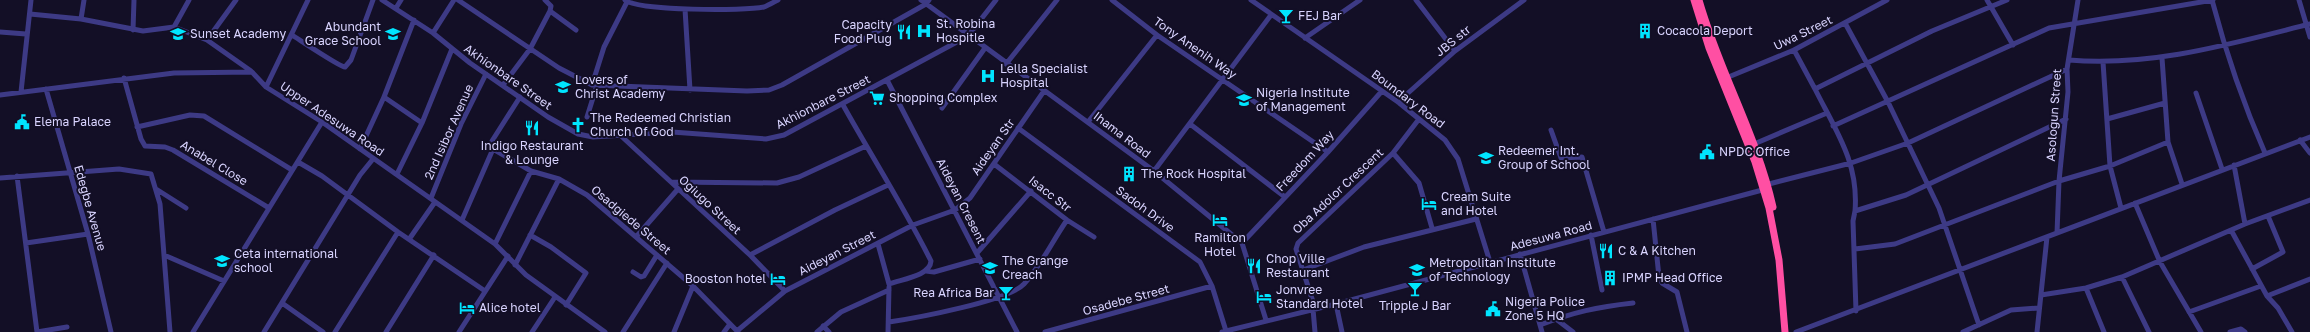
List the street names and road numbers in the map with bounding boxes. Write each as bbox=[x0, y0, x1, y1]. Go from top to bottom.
street label: Uwa Street bbox=[1771, 12, 1835, 53]
street label: Tony Anenih Way bbox=[1151, 13, 1240, 82]
street label: JBS str bbox=[1432, 22, 1474, 59]
street label: Akhionbare Street bbox=[461, 41, 555, 113]
street label: Boundary Road bbox=[1369, 66, 1448, 131]
street label: Asologun Street bbox=[2043, 68, 2064, 162]
street label: Akhionbare Street bbox=[773, 71, 873, 132]
street label: Upper Adesuwa Road bbox=[277, 78, 387, 159]
street label: 2nd Isibor Avenue bbox=[421, 82, 476, 182]
street label: Ihama Road bbox=[1091, 108, 1154, 161]
street label: Aideyan Str bbox=[968, 115, 1018, 178]
street label: Freedom Way bbox=[1273, 127, 1337, 194]
street label: Anabel Close bbox=[178, 137, 251, 189]
street label: Oba Adolor Crescent bbox=[1289, 145, 1386, 237]
street label: Aideyan Cresent bbox=[933, 156, 990, 246]
street label: Edegbe Avenue bbox=[71, 163, 110, 253]
street label: Ogiugo Street bbox=[676, 172, 745, 237]
street label: Isacc Str bbox=[1026, 172, 1075, 215]
street label: Osadgiede Street bbox=[588, 182, 675, 258]
street label: Sadoh Drive bbox=[1113, 182, 1178, 235]
street label: Adesuwa Road bbox=[1508, 217, 1594, 254]
street label: Aideyan Street bbox=[796, 227, 878, 278]
street label: Osadebe Street bbox=[1081, 281, 1171, 318]

